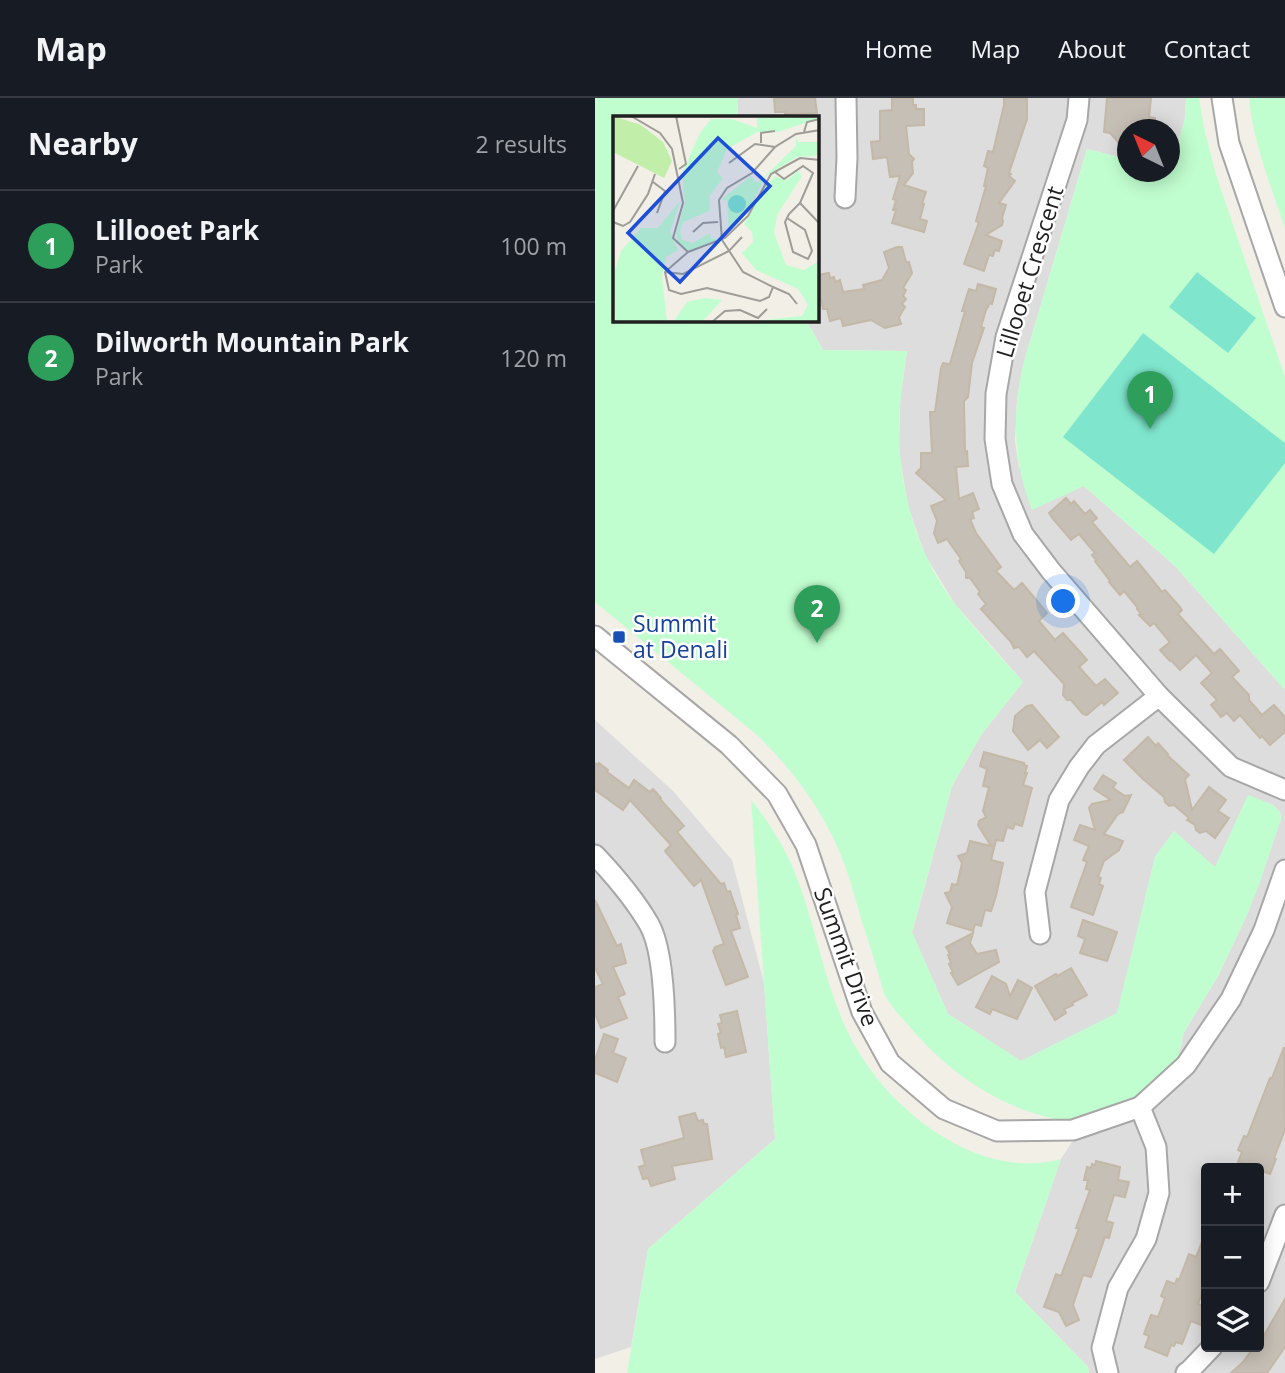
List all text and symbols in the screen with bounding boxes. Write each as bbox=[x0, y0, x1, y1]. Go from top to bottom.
text: Map bbox=[35, 26, 107, 71]
text: Home bbox=[865, 32, 933, 65]
text: Map bbox=[971, 32, 1020, 65]
text: About bbox=[1058, 32, 1126, 65]
text: Contact bbox=[1164, 32, 1250, 65]
inset map bbox=[613, 116, 819, 322]
north arrow bbox=[1117, 119, 1180, 182]
text: Nearby bbox=[28, 123, 138, 164]
text: 2 results bbox=[476, 128, 567, 160]
street label: Lillooet Crescent bbox=[988, 182, 1070, 362]
text: Lillooet Park bbox=[95, 212, 259, 248]
text: 1 bbox=[44, 230, 58, 262]
text: 100 m bbox=[500, 230, 567, 262]
text: Park bbox=[95, 248, 143, 280]
text: Dilworth Mountain Park bbox=[95, 324, 409, 360]
text: 2 bbox=[44, 342, 58, 374]
text: 120 m bbox=[500, 342, 567, 374]
text: Park bbox=[95, 360, 143, 392]
pin: 1 bbox=[1127, 371, 1173, 429]
your location bbox=[1046, 584, 1080, 618]
pin: 2 bbox=[794, 585, 840, 643]
place label: Summit at Denali bbox=[633, 607, 728, 665]
marker: Summit at Denali bbox=[611, 629, 627, 645]
street label: Summit Drive bbox=[807, 883, 887, 1031]
map controls bbox=[1201, 1163, 1264, 1352]
button: + bbox=[1201, 1163, 1264, 1226]
button: − bbox=[1201, 1226, 1264, 1289]
button: layers bbox=[1201, 1289, 1264, 1352]

